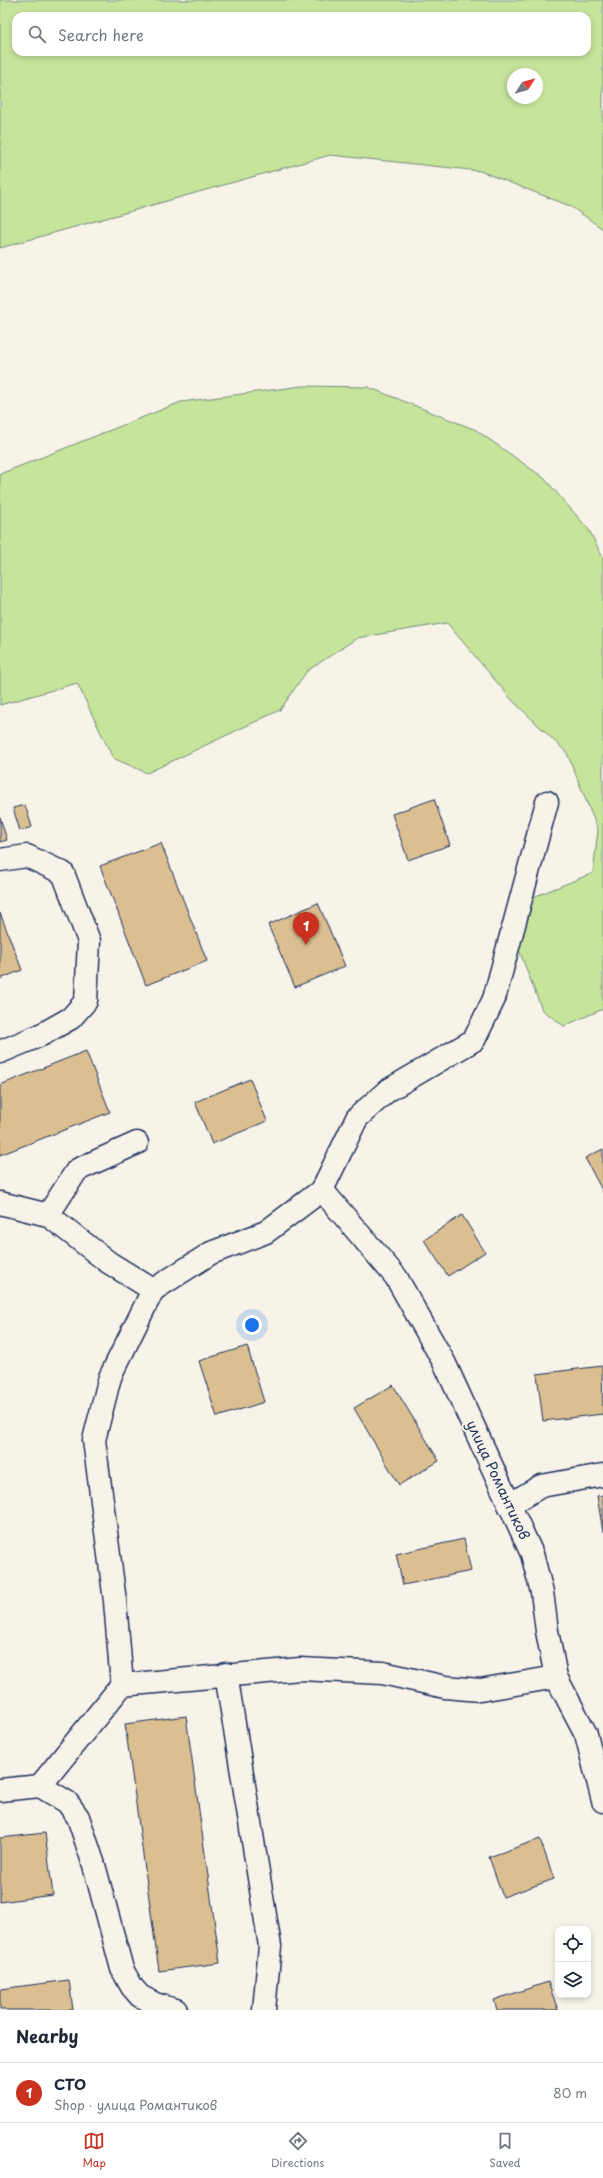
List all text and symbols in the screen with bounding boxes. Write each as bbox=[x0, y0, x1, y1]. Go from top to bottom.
search box bbox=[12, 12, 591, 56]
icon: search bbox=[26, 23, 48, 45]
text: Search here bbox=[58, 23, 144, 46]
north arrow bbox=[507, 68, 543, 104]
pin: 1 bbox=[293, 912, 319, 945]
your location bbox=[242, 1315, 262, 1335]
street label: улица Романтиков bbox=[462, 1417, 535, 1543]
map controls bbox=[555, 1926, 591, 1998]
button: locate bbox=[555, 1926, 591, 1962]
button: layers bbox=[555, 1962, 591, 1998]
text: Nearby bbox=[16, 2023, 78, 2049]
text: СТО bbox=[54, 2072, 86, 2095]
text: 1 bbox=[26, 2083, 32, 2102]
text: 80 m bbox=[553, 2083, 587, 2102]
text: Shop · улица Романтиков bbox=[54, 2095, 217, 2114]
tab: Map bbox=[82, 2130, 106, 2171]
tab: Directions bbox=[271, 2130, 324, 2171]
tab: Saved bbox=[489, 2130, 521, 2171]

